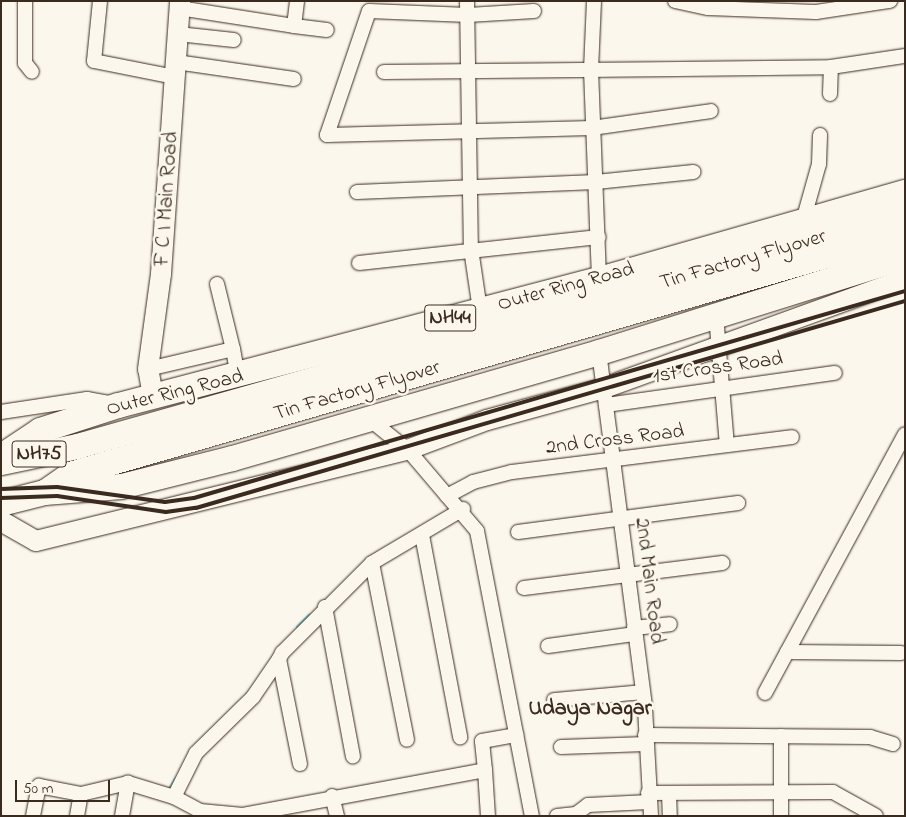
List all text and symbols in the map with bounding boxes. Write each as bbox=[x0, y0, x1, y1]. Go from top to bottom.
street label: F C I Main Road bbox=[150, 131, 184, 267]
street label: Tin Factory Flyover bbox=[657, 224, 829, 296]
street label: Outer Ring Road bbox=[495, 257, 637, 317]
road number: NH44 bbox=[424, 300, 476, 336]
street label: 1st Cross Road bbox=[651, 346, 785, 390]
street label: Tin Factory Flyover bbox=[271, 355, 443, 427]
street label: Outer Ring Road bbox=[104, 364, 246, 422]
street label: 2nd Cross Road bbox=[544, 419, 686, 461]
road number: NH75 bbox=[12, 436, 66, 472]
street label: 2nd Main Road bbox=[629, 516, 669, 646]
district label: Udaya Nagar bbox=[528, 697, 652, 723]
scale bar bbox=[18, 770, 112, 802]
text: 50 m bbox=[23, 778, 53, 800]

